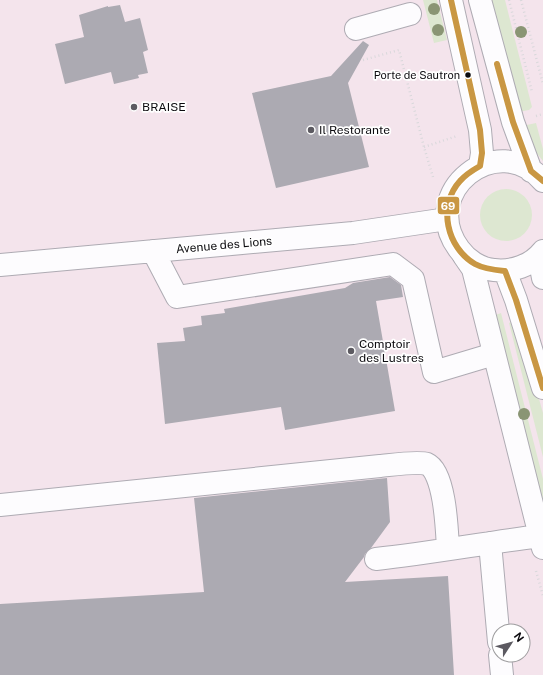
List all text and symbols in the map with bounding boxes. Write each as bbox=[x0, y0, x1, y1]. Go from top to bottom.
place label: Porte de Sautron bbox=[374, 69, 460, 81]
marker: Porte de Sautron bbox=[463, 70, 473, 80]
place label: BRAISE bbox=[142, 100, 186, 114]
marker: BRAISE bbox=[129, 102, 139, 112]
place label: Il Restorante bbox=[319, 123, 390, 137]
marker: Il Restorante bbox=[306, 125, 316, 135]
line badge: 69 bbox=[437, 196, 460, 215]
text: 69 bbox=[441, 200, 455, 212]
street label: Avenue des Lions bbox=[175, 234, 273, 256]
place label: Comptoir des Lustres bbox=[359, 337, 424, 365]
marker: Comptoir des Lustres bbox=[346, 346, 356, 356]
north arrow bbox=[491, 623, 531, 663]
text: N bbox=[512, 630, 526, 644]

